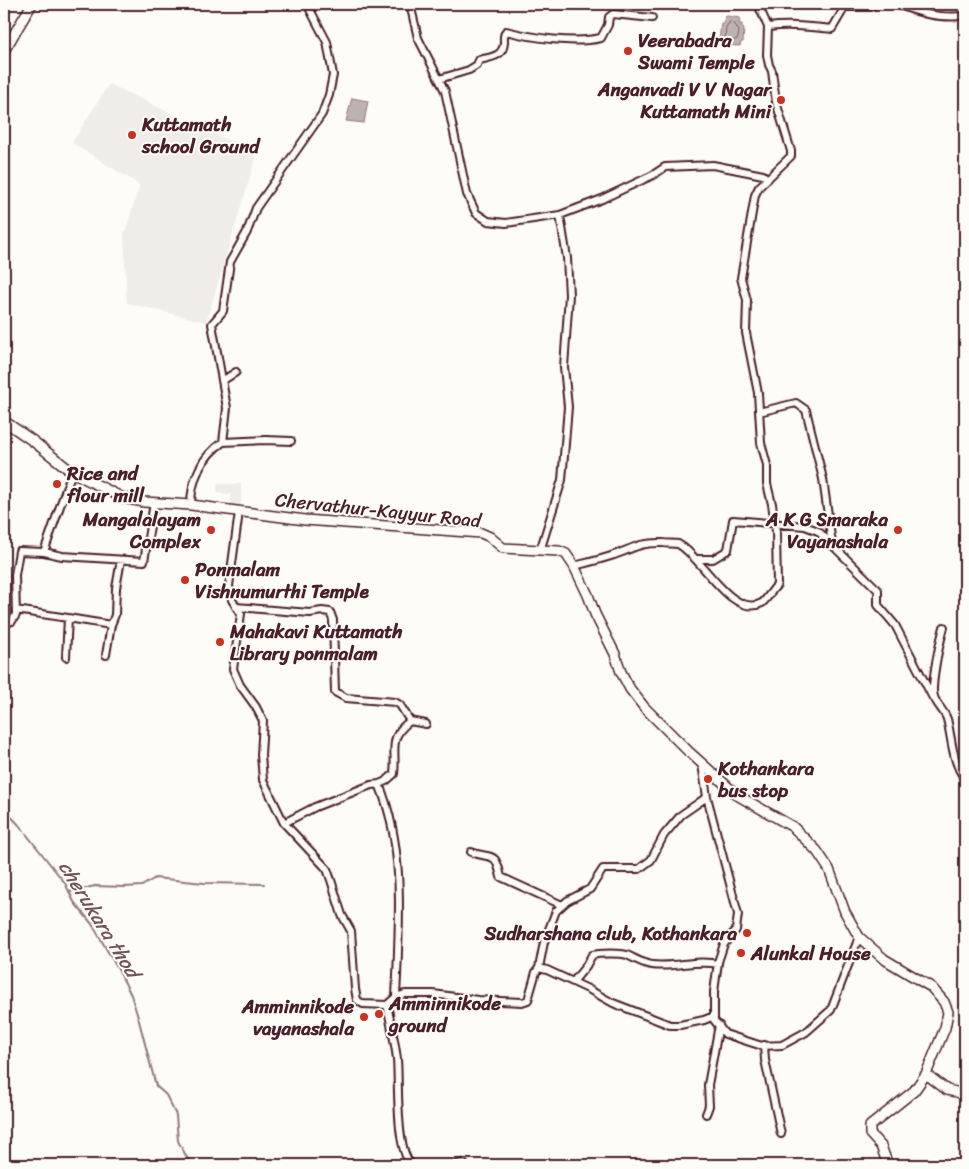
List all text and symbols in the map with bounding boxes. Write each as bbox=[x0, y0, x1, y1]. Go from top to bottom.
place label: Veerabadra Swami Temple bbox=[637, 24, 755, 79]
marker: Veerabadra Swami Temple bbox=[622, 45, 634, 57]
place label: Anganvadi V V Nagar Kuttamath Mini bbox=[597, 73, 773, 128]
marker: Anganvadi V V Nagar Kuttamath Mini bbox=[775, 94, 787, 106]
place label: Kuttamath school Ground bbox=[141, 108, 261, 163]
marker: Kuttamath school Ground bbox=[126, 129, 138, 141]
place label: Rice and flour mill bbox=[66, 457, 145, 512]
marker: Rice and flour mill bbox=[51, 478, 63, 490]
street label: Chervathur-Kayyur Road bbox=[273, 483, 485, 537]
place label: Mangalalayam Complex bbox=[82, 503, 201, 558]
place label: A K G Smaraka Vayanashala bbox=[765, 503, 888, 558]
marker: Mangalalayam Complex bbox=[205, 524, 217, 536]
marker: A K G Smaraka Vayanashala bbox=[892, 524, 904, 536]
place label: Ponmalam Vishnumurthi Temple bbox=[195, 553, 370, 608]
marker: Ponmalam Vishnumurthi Temple bbox=[179, 574, 191, 586]
place label: Mahakavi Kuttamath Library ponmalam bbox=[229, 615, 403, 670]
marker: Mahakavi Kuttamath Library ponmalam bbox=[214, 636, 226, 648]
place label: Kothankara bus stop bbox=[717, 752, 815, 807]
marker: Kothankara bus stop bbox=[702, 773, 714, 785]
water label: cherukara thod bbox=[49, 853, 152, 989]
place label: Sudharshana club, Kothankara bbox=[483, 917, 737, 950]
marker: Sudharshana club, Kothankara bbox=[741, 927, 753, 939]
place label: Alunkal House bbox=[750, 937, 871, 970]
marker: Alunkal House bbox=[735, 947, 747, 959]
place label: Amminnikode ground bbox=[387, 987, 501, 1042]
place label: Amminnikode vayanashala bbox=[241, 990, 354, 1045]
marker: Amminnikode ground bbox=[373, 1008, 385, 1020]
marker: Amminnikode vayanashala bbox=[358, 1011, 370, 1023]

